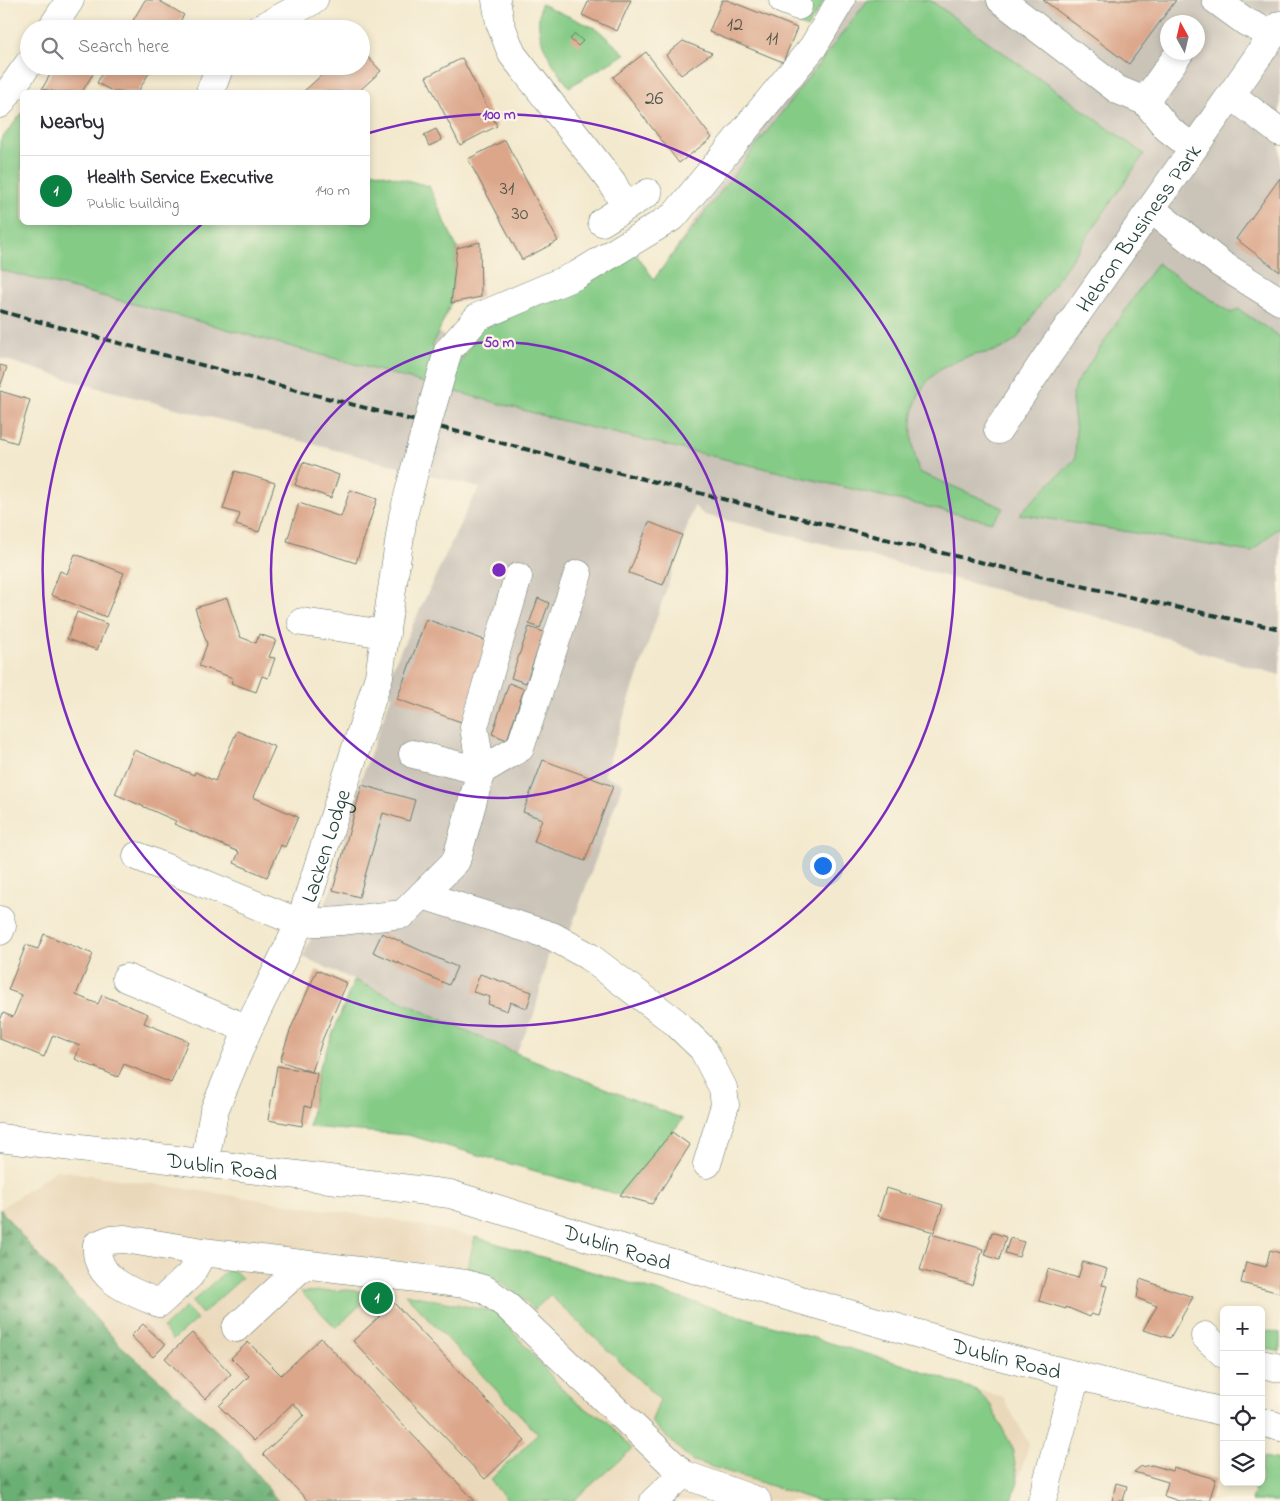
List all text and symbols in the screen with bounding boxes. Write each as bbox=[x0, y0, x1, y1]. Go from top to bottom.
house number: 12 bbox=[727, 11, 743, 40]
north arrow bbox=[1160, 15, 1205, 60]
search box bbox=[20, 20, 370, 75]
house number: 11 bbox=[766, 25, 778, 54]
icon: search bbox=[38, 34, 66, 62]
text: Search here bbox=[78, 34, 169, 61]
house number: 26 bbox=[645, 85, 664, 114]
text: 100 m bbox=[482, 104, 516, 126]
text: Nearby bbox=[40, 108, 104, 138]
street label: Hebron Business Park bbox=[1070, 138, 1211, 320]
text: Health Service Executive bbox=[87, 165, 273, 192]
house number: 31 bbox=[500, 175, 514, 204]
text: 1 bbox=[53, 179, 59, 203]
text: 140 m bbox=[315, 179, 350, 203]
text: Public building bbox=[87, 192, 179, 216]
house number: 30 bbox=[512, 200, 529, 229]
text: 50 m bbox=[484, 332, 515, 354]
centre of rings bbox=[490, 561, 508, 579]
street label: Lacken Lodge bbox=[295, 785, 361, 907]
your location bbox=[810, 853, 836, 879]
street label: Dublin Road bbox=[164, 1146, 279, 1191]
street label: Dublin Road bbox=[558, 1217, 675, 1281]
pin: 1 bbox=[361, 1279, 393, 1317]
map controls bbox=[1220, 1306, 1265, 1486]
button: + bbox=[1220, 1306, 1265, 1351]
street label: Dublin Road bbox=[947, 1331, 1064, 1390]
button: − bbox=[1220, 1351, 1265, 1396]
button: locate bbox=[1220, 1396, 1265, 1441]
button: layers bbox=[1220, 1441, 1265, 1486]

